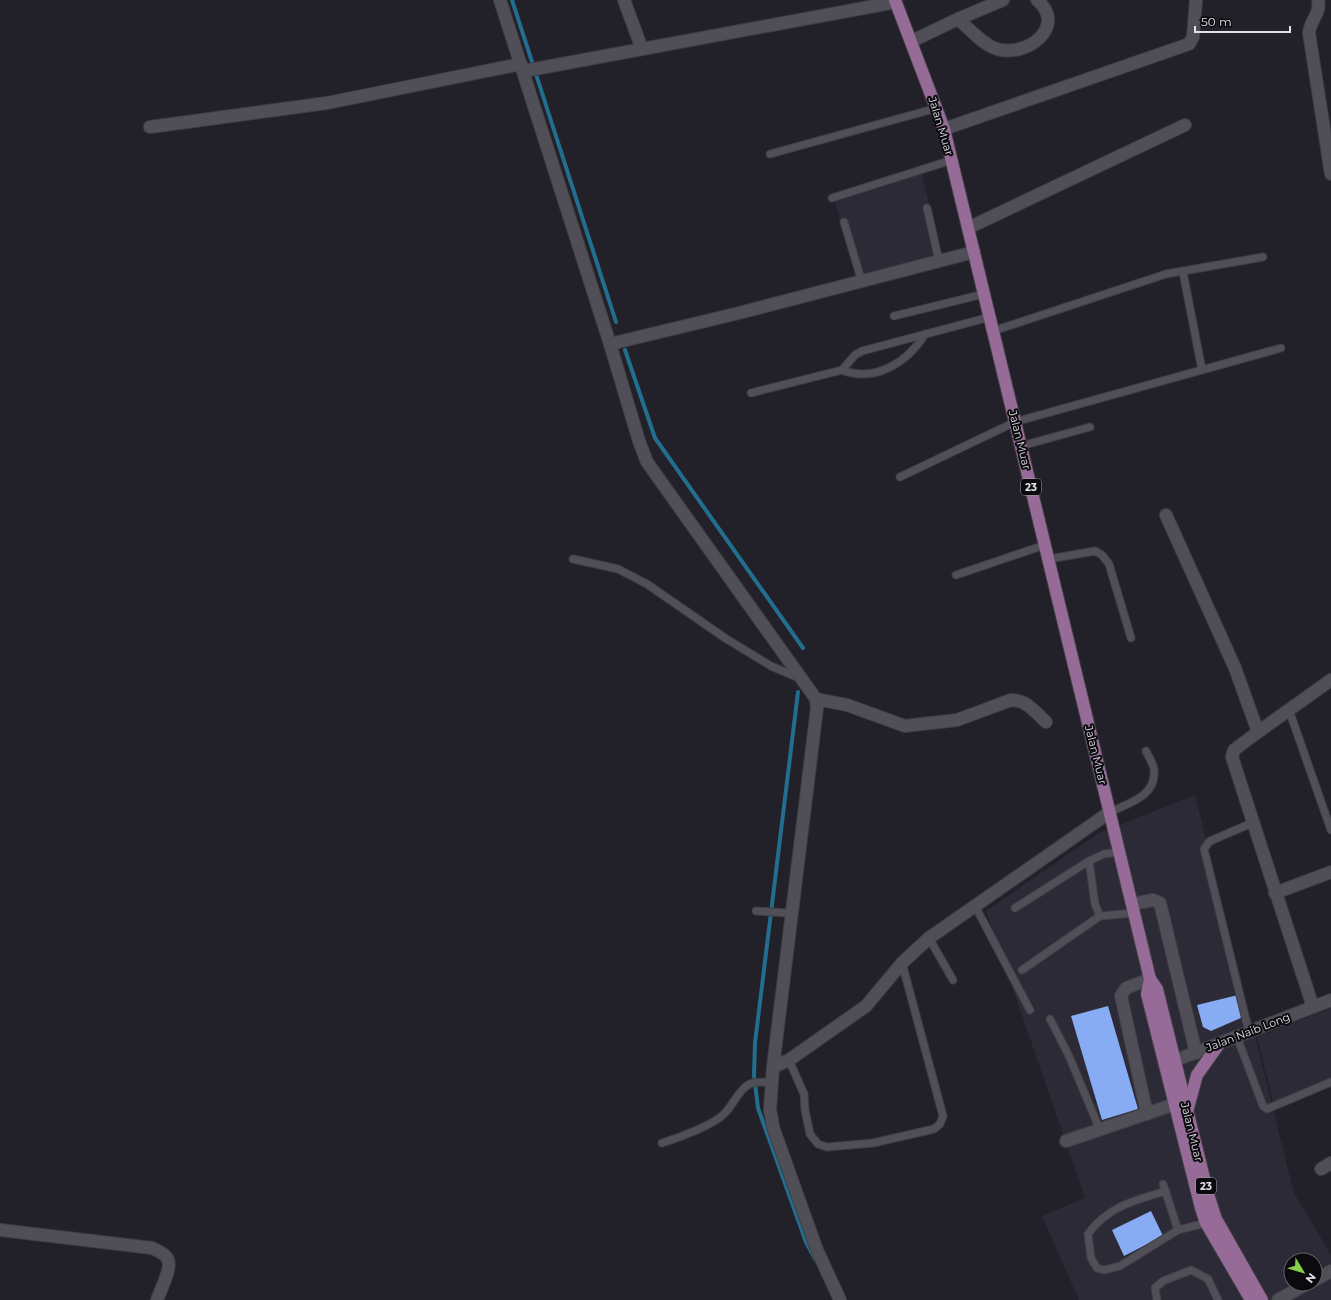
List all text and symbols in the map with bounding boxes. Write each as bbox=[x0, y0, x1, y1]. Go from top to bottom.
scale bar bbox=[1195, 8, 1290, 34]
text: 50 m bbox=[1201, 14, 1232, 29]
street label: Jalan Muar bbox=[925, 94, 957, 157]
street label: Jalan Muar bbox=[1006, 408, 1034, 471]
road number: 23 bbox=[1021, 479, 1041, 495]
street label: Jalan Muar bbox=[1082, 723, 1110, 786]
street label: Jalan Naib Long bbox=[1203, 1010, 1292, 1055]
street label: Jalan Muar bbox=[1178, 1100, 1206, 1163]
road number: 23 bbox=[1196, 1178, 1216, 1194]
north arrow bbox=[1283, 1252, 1323, 1292]
text: N bbox=[1303, 1270, 1319, 1286]

